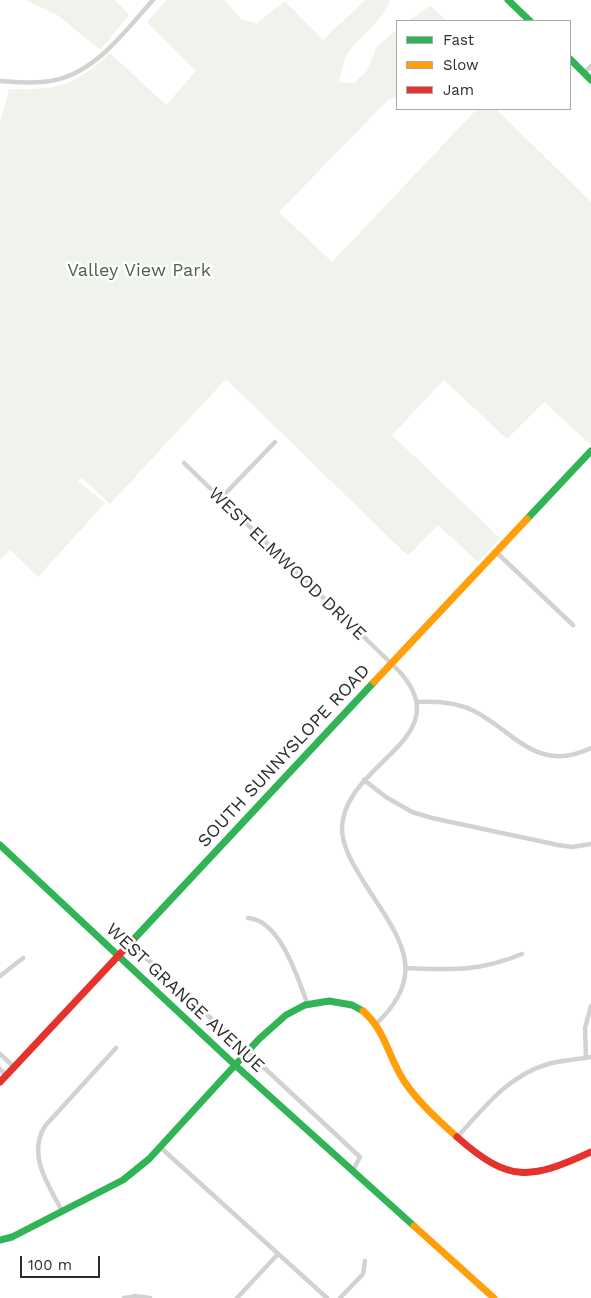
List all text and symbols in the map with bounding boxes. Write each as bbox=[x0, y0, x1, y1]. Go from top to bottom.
legend bbox=[396, 20, 571, 110]
text: Fast bbox=[443, 31, 474, 49]
text: Slow bbox=[443, 56, 479, 74]
text: Jam bbox=[443, 81, 474, 99]
park label: Valley View Park bbox=[67, 260, 211, 282]
street label: WEST ELMWOOD DRIVE bbox=[204, 483, 370, 645]
street label: SOUTH SUNNYSLOPE ROAD bbox=[193, 660, 375, 852]
street label: WEST GRANGE AVENUE bbox=[101, 919, 269, 1077]
scale bar bbox=[22, 1246, 102, 1278]
text: 100 m bbox=[28, 1256, 72, 1274]

